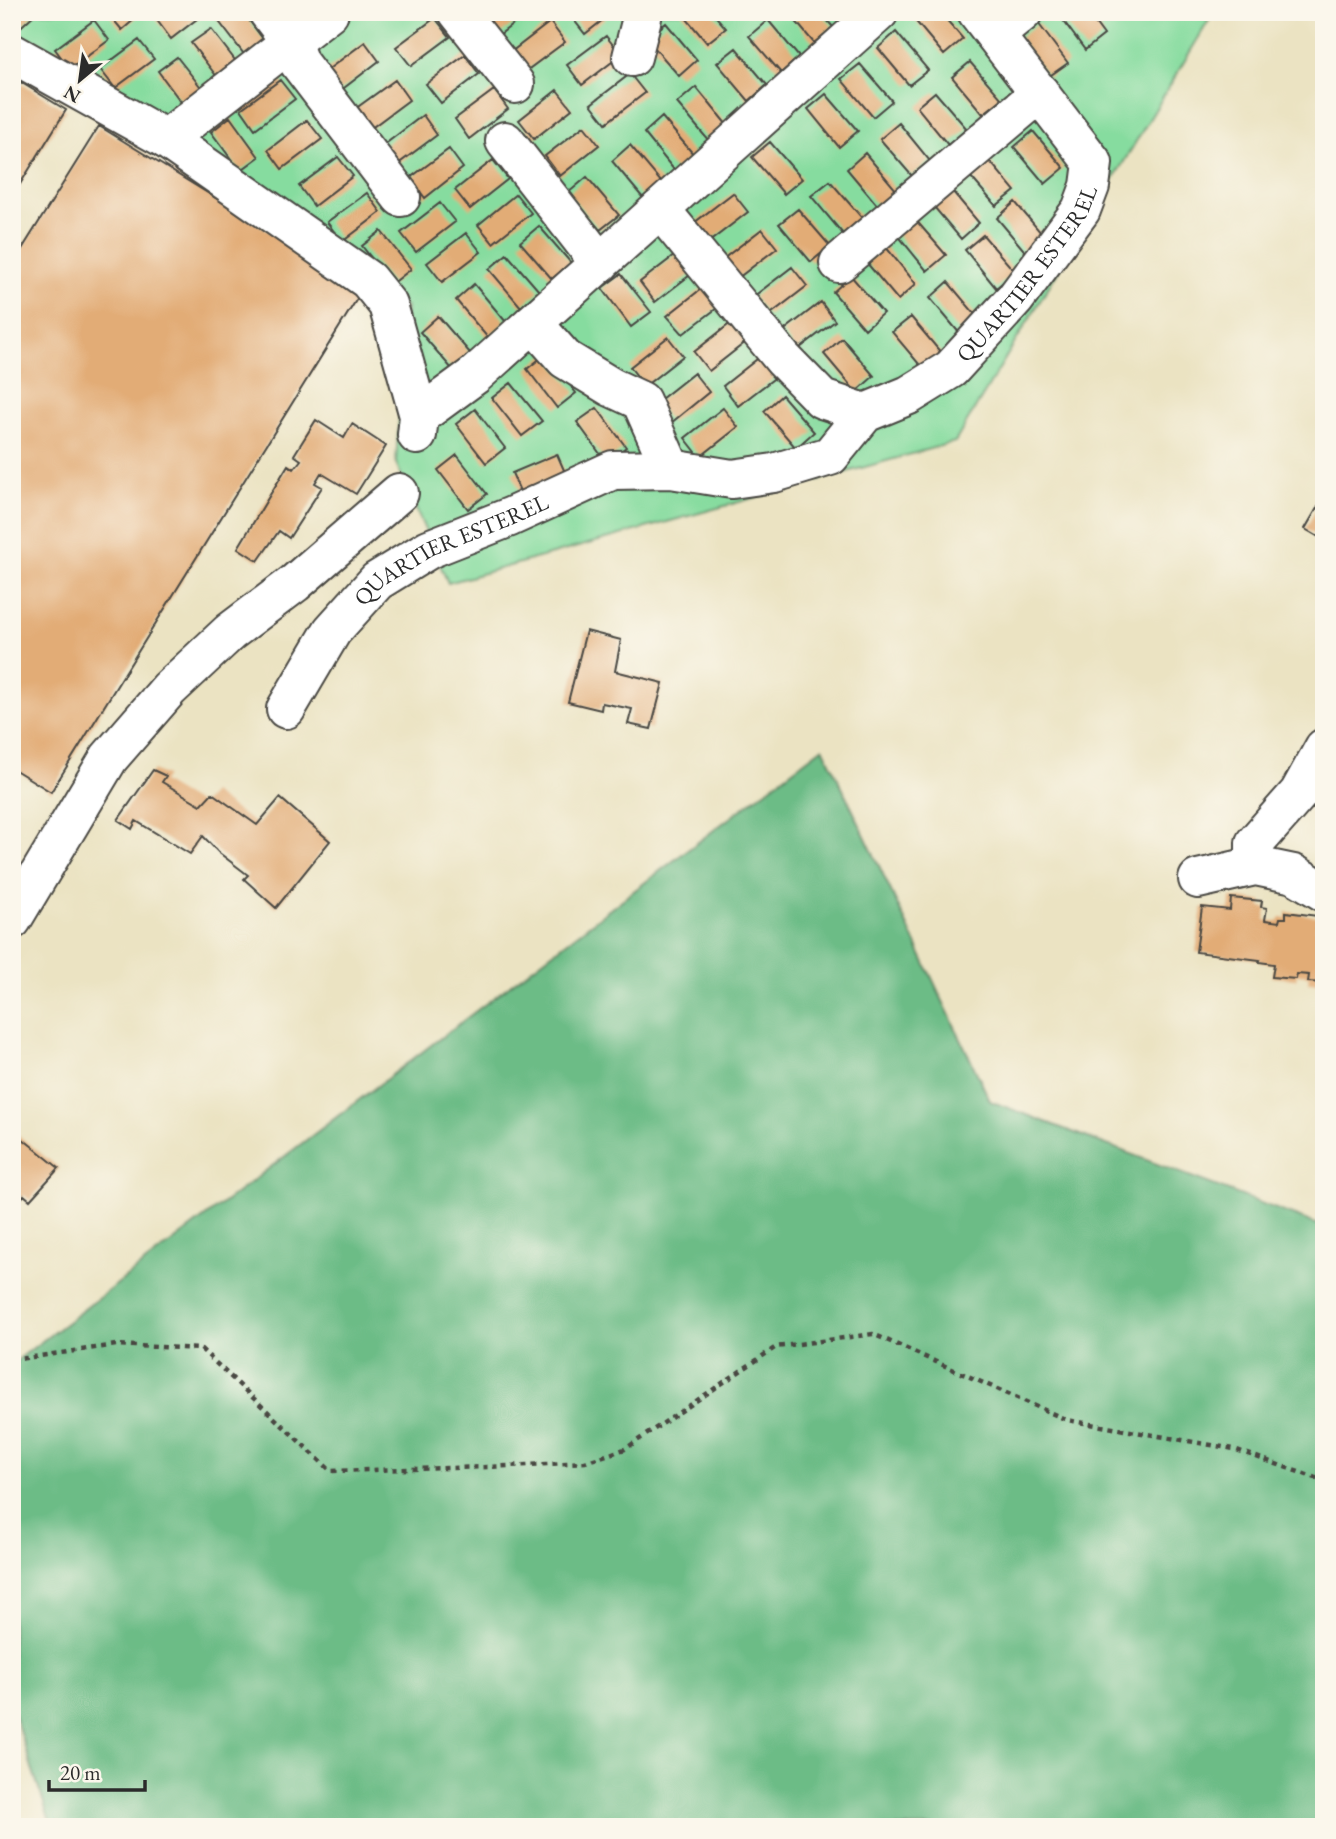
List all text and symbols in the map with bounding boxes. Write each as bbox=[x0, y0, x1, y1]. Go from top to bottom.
north arrow bbox=[46, 46, 116, 116]
text: N bbox=[59, 79, 85, 109]
street label: QUARTIER ESTEREL bbox=[950, 180, 1104, 369]
street label: QUARTIER ESTEREL bbox=[347, 486, 553, 612]
scale bar bbox=[49, 1748, 145, 1792]
text: 20 m bbox=[60, 1759, 101, 1786]

